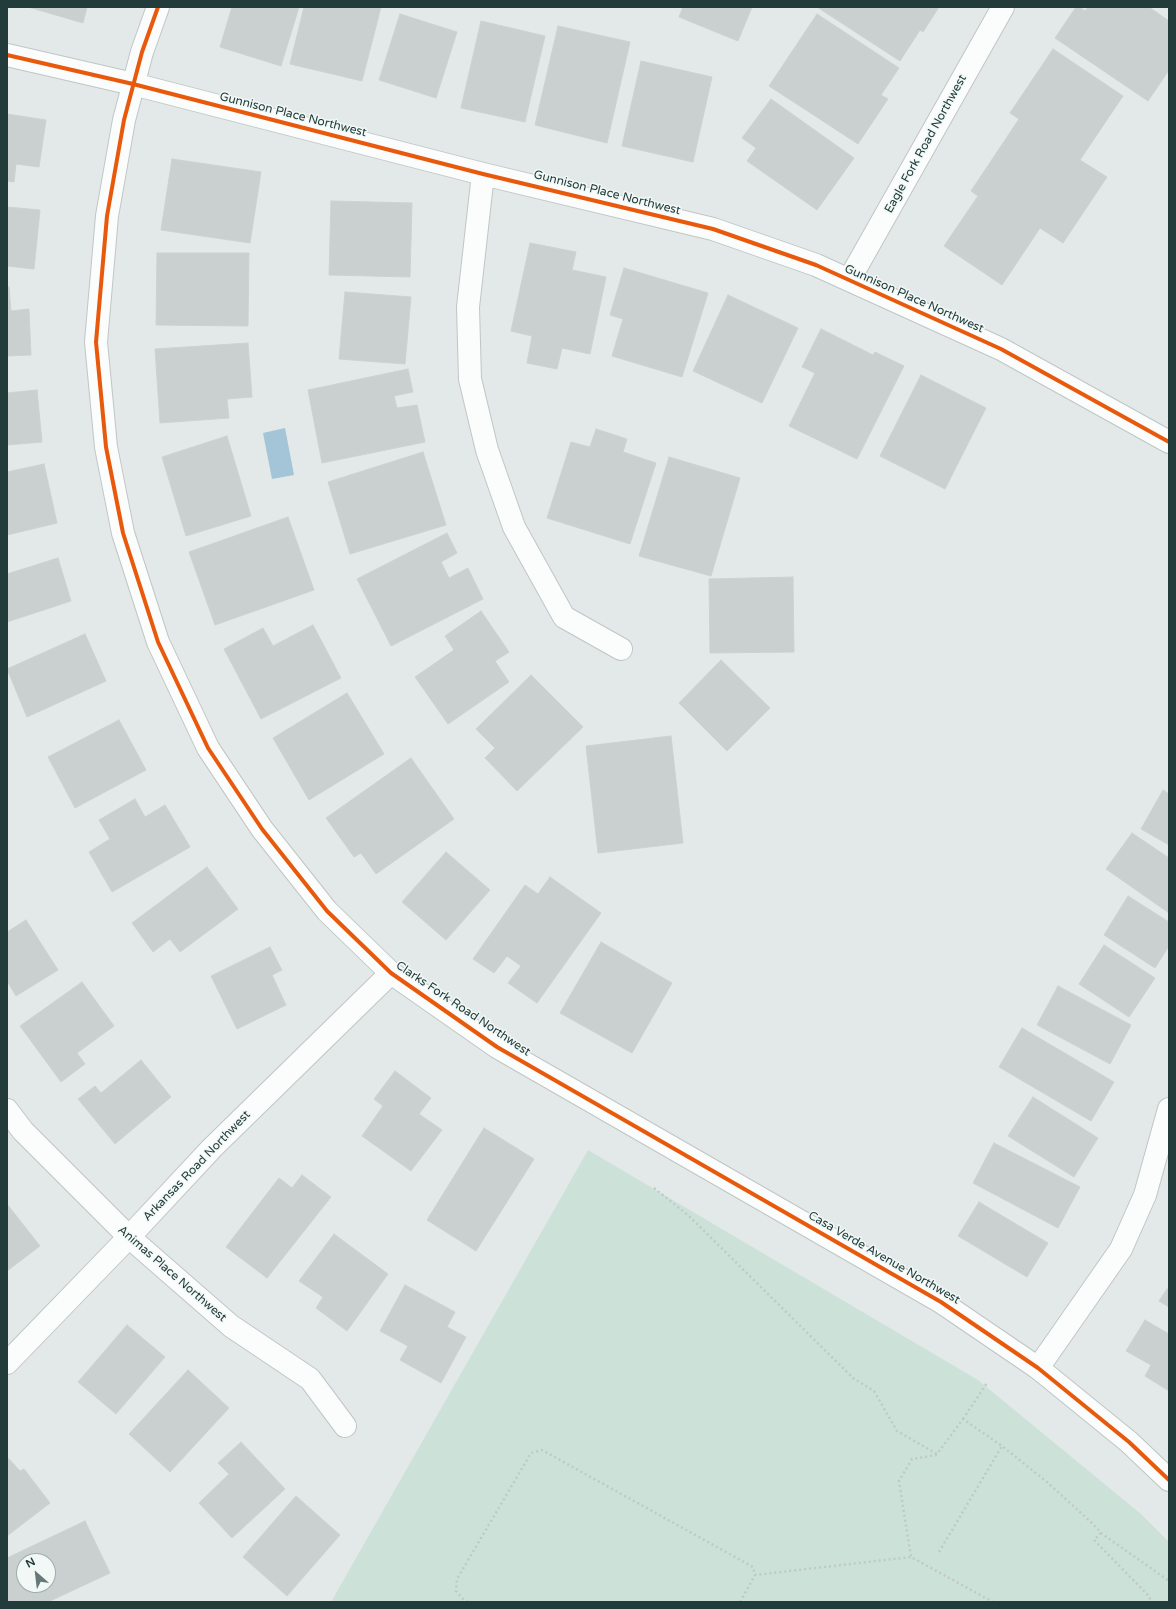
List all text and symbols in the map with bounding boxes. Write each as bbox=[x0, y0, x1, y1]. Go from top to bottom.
street label: Eagle Fork Road Northwest bbox=[882, 72, 970, 216]
street label: Gunnison Place Northwest bbox=[218, 90, 368, 140]
street label: Gunnison Place Northwest bbox=[532, 168, 682, 218]
street label: Gunnison Place Northwest bbox=[842, 262, 986, 336]
street label: Clarks Fork Road Northwest bbox=[393, 958, 533, 1060]
street label: Arkansas Road Northwest bbox=[140, 1108, 254, 1224]
street label: Casa Verde Avenue Northwest bbox=[806, 1209, 962, 1307]
street label: Animas Place Northwest bbox=[115, 1223, 229, 1325]
north arrow bbox=[16, 1553, 56, 1593]
text: N bbox=[24, 1555, 38, 1571]

